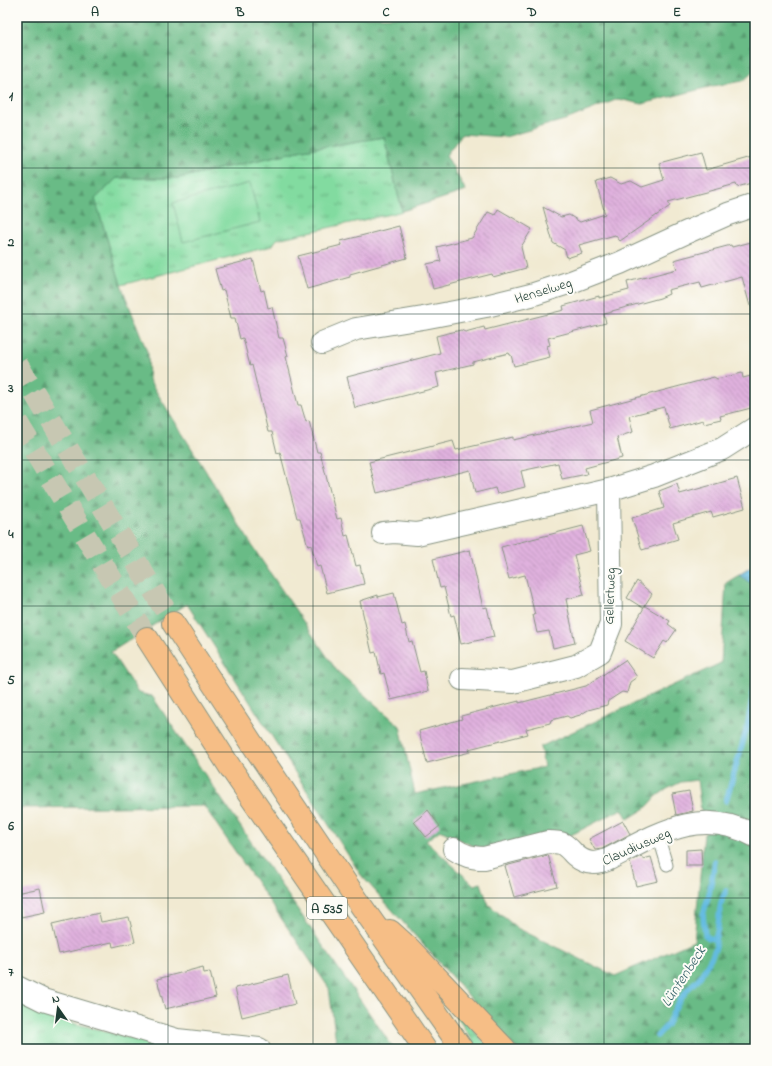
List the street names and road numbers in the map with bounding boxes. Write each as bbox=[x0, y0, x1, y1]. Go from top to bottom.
street label: Henselweg bbox=[512, 273, 575, 311]
street label: Gellertweg bbox=[599, 567, 623, 625]
street label: Claudiusweg bbox=[599, 823, 675, 873]
road number: A 535 bbox=[307, 897, 347, 919]

